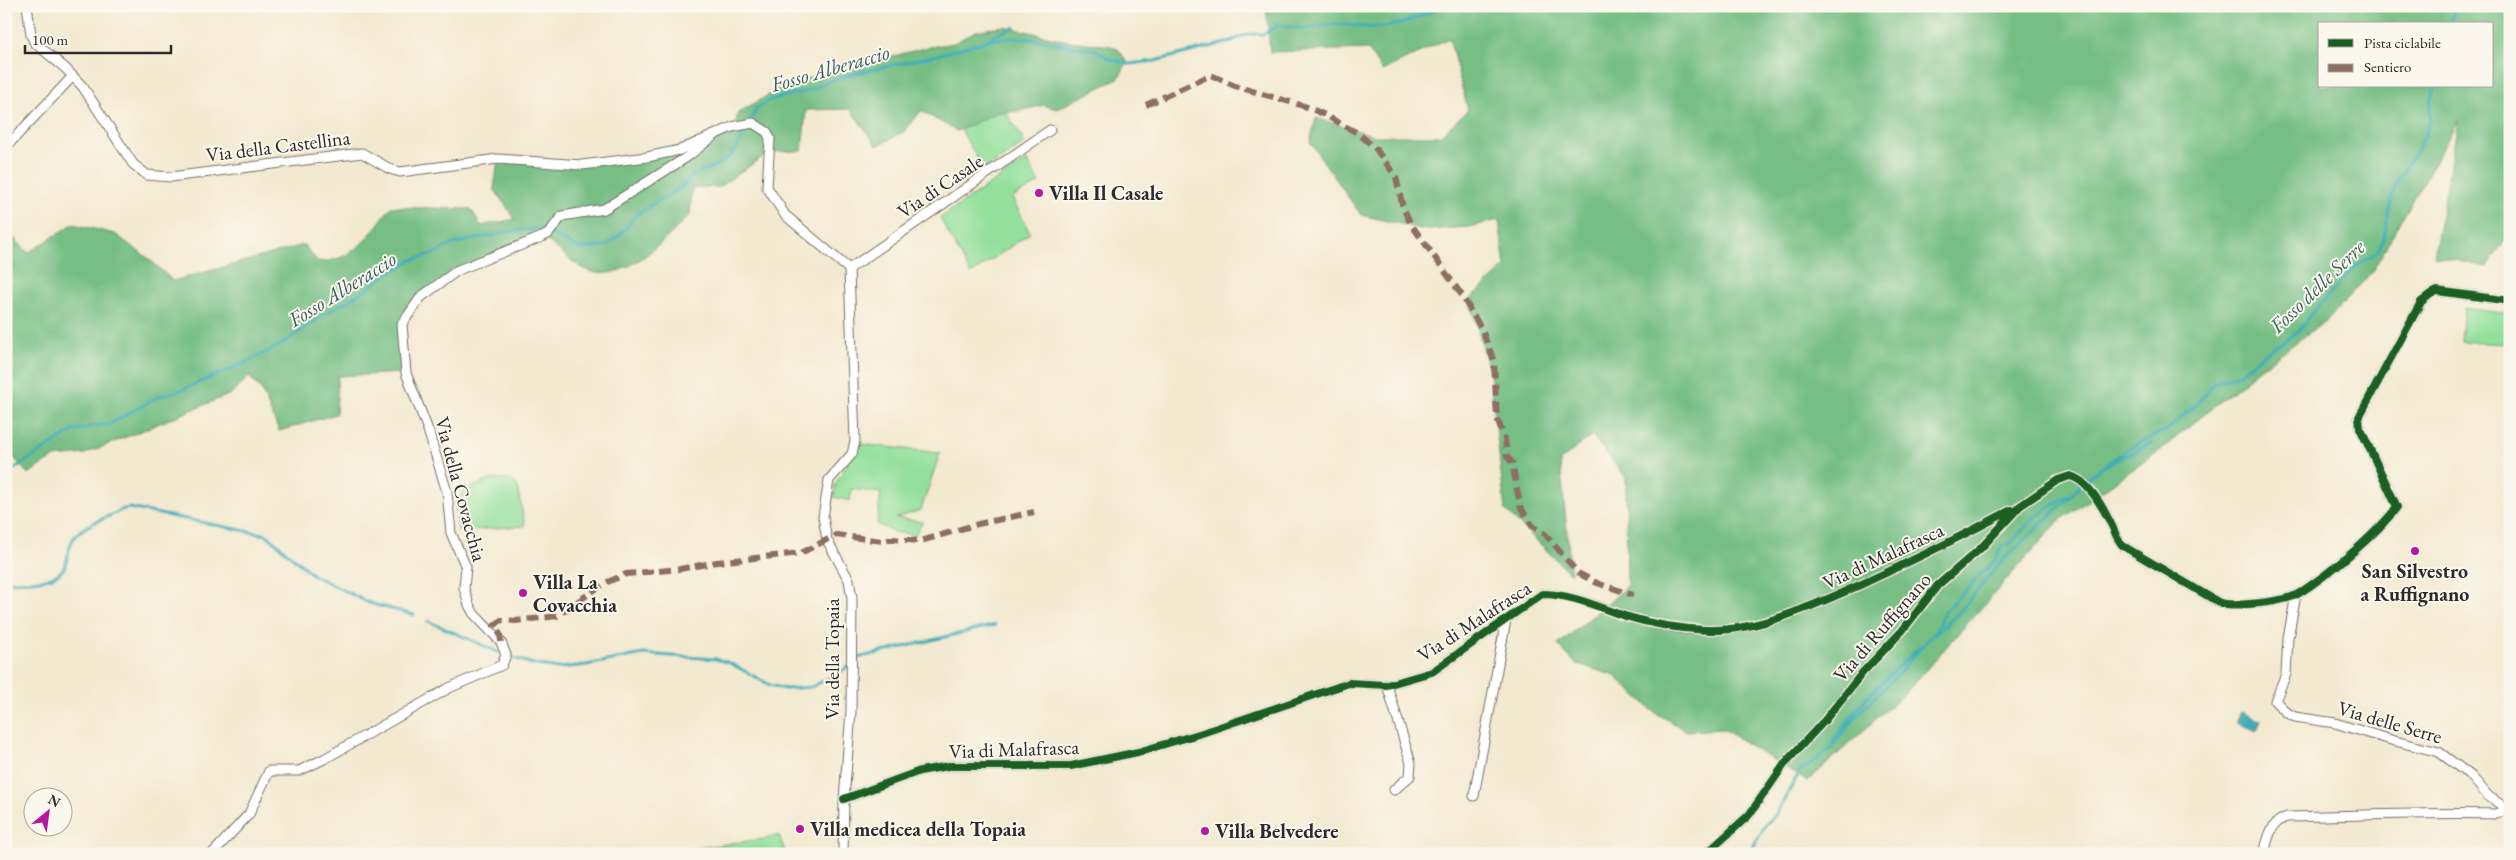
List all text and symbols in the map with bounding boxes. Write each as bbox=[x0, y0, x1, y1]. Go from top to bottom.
scale bar bbox=[25, 22, 171, 54]
legend bbox=[2318, 22, 2494, 88]
text: 100 m bbox=[32, 30, 69, 49]
text: Pista ciclabile bbox=[2364, 33, 2441, 52]
water label: Fosso Alberaccio bbox=[766, 38, 893, 98]
text: Sentiero bbox=[2364, 57, 2411, 76]
street label: Via della Castellina bbox=[204, 124, 352, 168]
street label: Via di Casale bbox=[892, 148, 988, 224]
place label: Villa Il Casale bbox=[1049, 180, 1163, 206]
marker: Villa Il Casale bbox=[1033, 187, 1045, 199]
water label: Fosso delle Serre bbox=[2263, 233, 2371, 339]
water label: Fosso Alberaccio bbox=[282, 245, 401, 333]
street label: Via della Covacchia bbox=[429, 414, 493, 564]
street label: Via di Malafrasca bbox=[1818, 517, 1948, 595]
marker: San Silvestro a Ruffignano bbox=[2409, 545, 2421, 557]
place label: San Silvestro a Ruffignano bbox=[2361, 558, 2469, 607]
street label: Via di Ruffignano bbox=[1827, 567, 1937, 687]
place label: Villa La Covacchia bbox=[533, 569, 617, 618]
street label: Via di Malafrasca bbox=[1412, 575, 1536, 667]
marker: Villa La Covacchia bbox=[517, 587, 529, 599]
street label: Via della Topaia bbox=[819, 598, 845, 720]
street label: Via delle Serre bbox=[2335, 695, 2445, 749]
street label: Via di Malafrasca bbox=[948, 734, 1080, 764]
north arrow bbox=[22, 788, 72, 838]
text: N bbox=[45, 790, 64, 812]
place label: Villa medicea della Topaia bbox=[810, 816, 1026, 842]
place label: Villa Belvedere bbox=[1215, 818, 1339, 844]
marker: Villa medicea della Topaia bbox=[794, 823, 806, 835]
marker: Villa Belvedere bbox=[1199, 825, 1211, 837]

